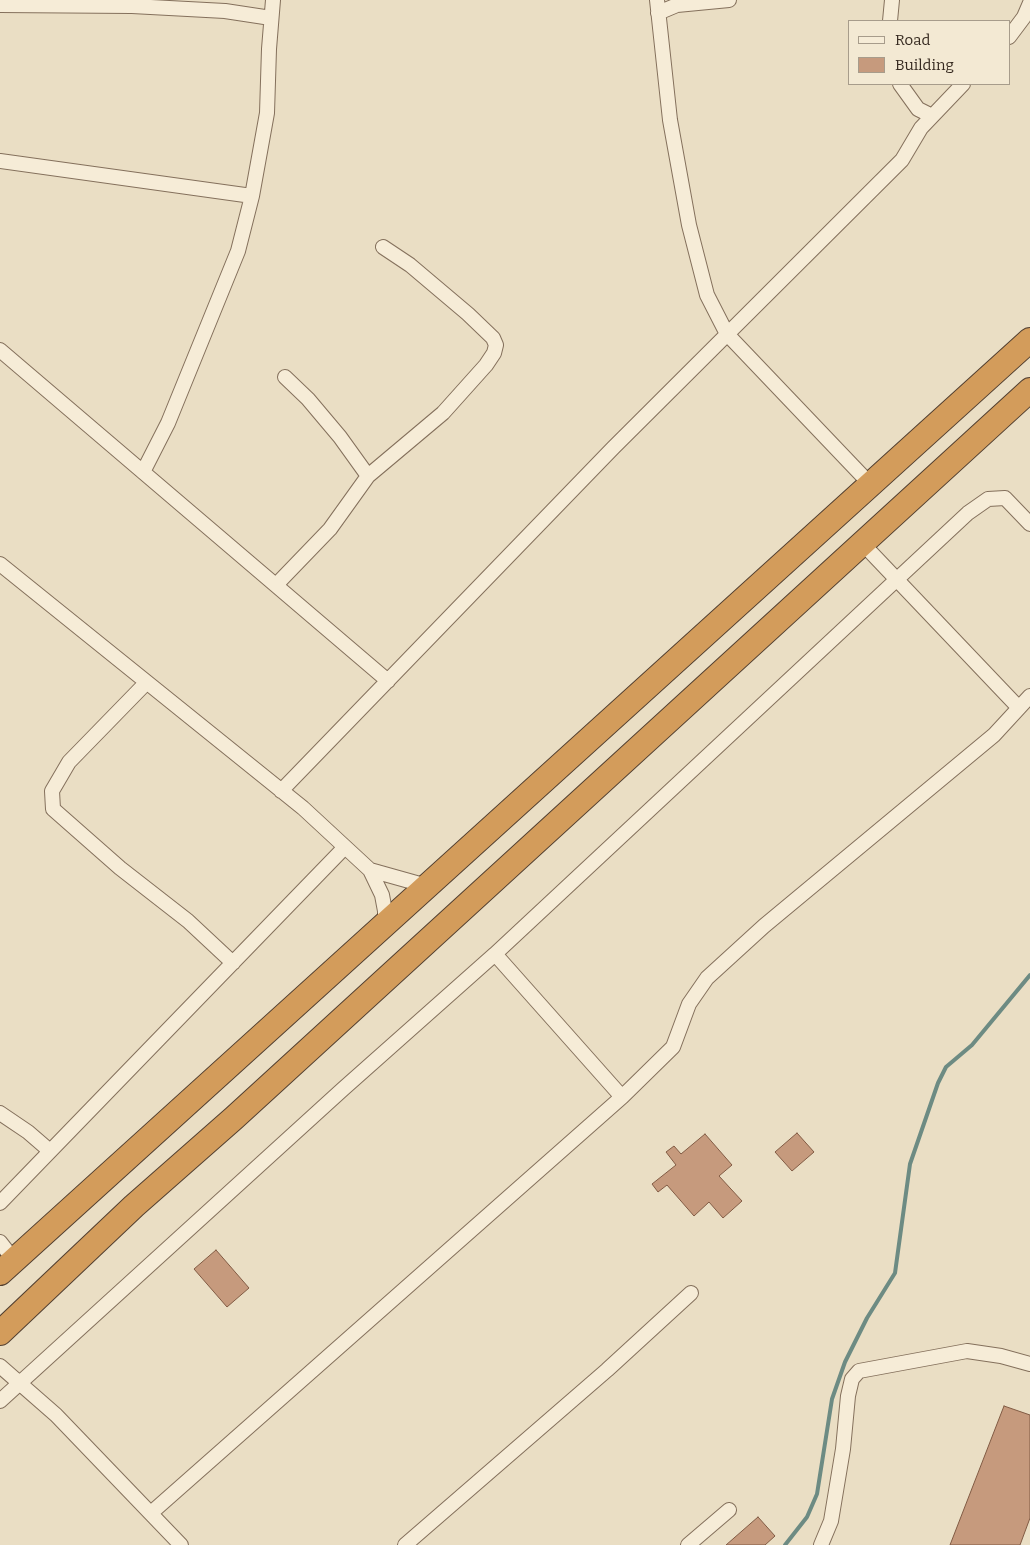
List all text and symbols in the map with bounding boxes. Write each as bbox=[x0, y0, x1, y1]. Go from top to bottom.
legend bbox=[848, 20, 1010, 85]
text: Road bbox=[895, 31, 930, 49]
text: Building bbox=[895, 56, 954, 74]

